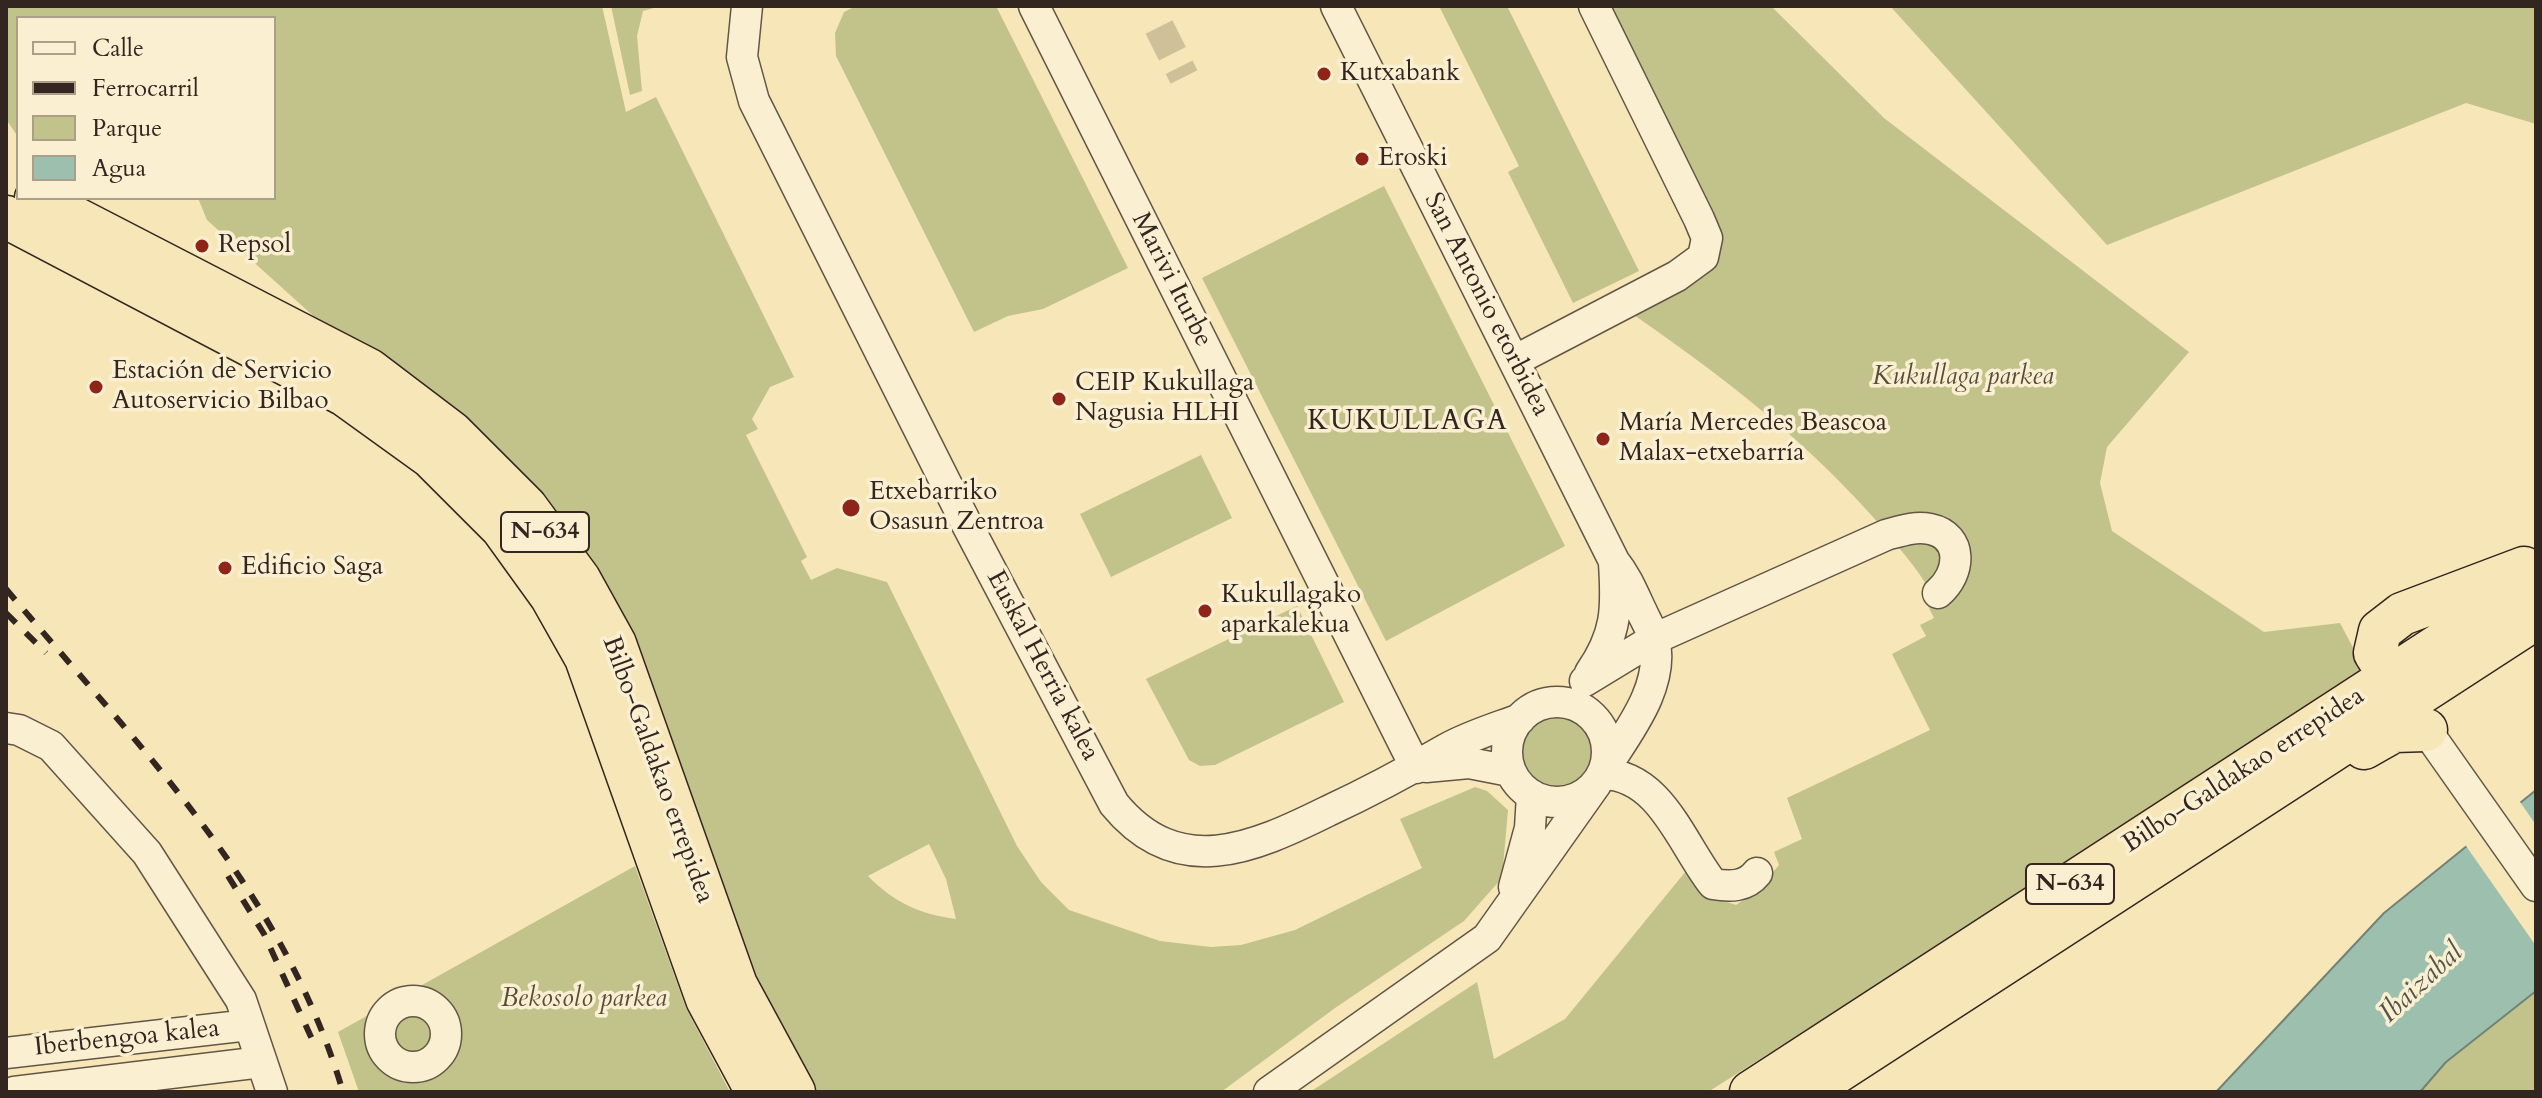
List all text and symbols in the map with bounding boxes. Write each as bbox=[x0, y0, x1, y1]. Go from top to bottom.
legend bbox=[16, 16, 276, 200]
text: Calle bbox=[92, 32, 144, 65]
place label: Kutxabank bbox=[1340, 58, 1460, 90]
marker: Kutxabank bbox=[1315, 65, 1333, 83]
text: Ferrocarril bbox=[92, 72, 199, 105]
text: Parque bbox=[92, 112, 162, 145]
place label: Eroski bbox=[1378, 143, 1448, 175]
marker: Eroski bbox=[1353, 150, 1371, 168]
text: Agua bbox=[92, 152, 146, 185]
street label: San Antonio etorbidea bbox=[1416, 188, 1556, 422]
street label: Marivi Iturbe bbox=[1124, 208, 1218, 352]
place label: Repsol bbox=[218, 230, 291, 262]
marker: Repsol bbox=[193, 237, 211, 255]
place label: Estación de Servicio Autoservicio Bilbao bbox=[112, 356, 332, 418]
park label: Kukullaga parkea bbox=[1872, 362, 2054, 394]
place label: CEIP Kukullaga Nagusia HLHI bbox=[1075, 368, 1254, 430]
marker: Estación de Servicio Autoservicio Bilbao bbox=[87, 378, 105, 396]
marker: CEIP Kukullaga Nagusia HLHI bbox=[1050, 390, 1068, 408]
district label: KUKULLAGA bbox=[1307, 406, 1509, 440]
place label: María Mercedes Beascoa Malax-etxebarría bbox=[1619, 408, 1887, 470]
marker: María Mercedes Beascoa Malax-etxebarría bbox=[1594, 430, 1612, 448]
place label: Etxebarriko Osasun Zentroa bbox=[869, 477, 1044, 538]
marker: Etxebarriko Osasun Zentroa bbox=[840, 497, 862, 519]
road number: N-634 bbox=[501, 512, 589, 552]
place label: Edificio Saga bbox=[241, 552, 383, 584]
marker: Edificio Saga bbox=[216, 559, 234, 577]
street label: Euskal Herria kalea bbox=[979, 566, 1105, 766]
place label: Kukullagako aparkalekua bbox=[1221, 580, 1361, 642]
marker: Kukullagako aparkalekua bbox=[1196, 602, 1214, 620]
street label: Bilbo-Galdakao errepidea bbox=[594, 632, 720, 908]
street label: Bilbo-Galdakao errepidea bbox=[2117, 681, 2371, 861]
road number: N-634 bbox=[2026, 864, 2114, 904]
water label: Ibaizabal bbox=[2373, 937, 2471, 1031]
park label: Bekosolo parkea bbox=[501, 984, 667, 1016]
street label: Iberbengoa kalea bbox=[33, 1014, 221, 1064]

